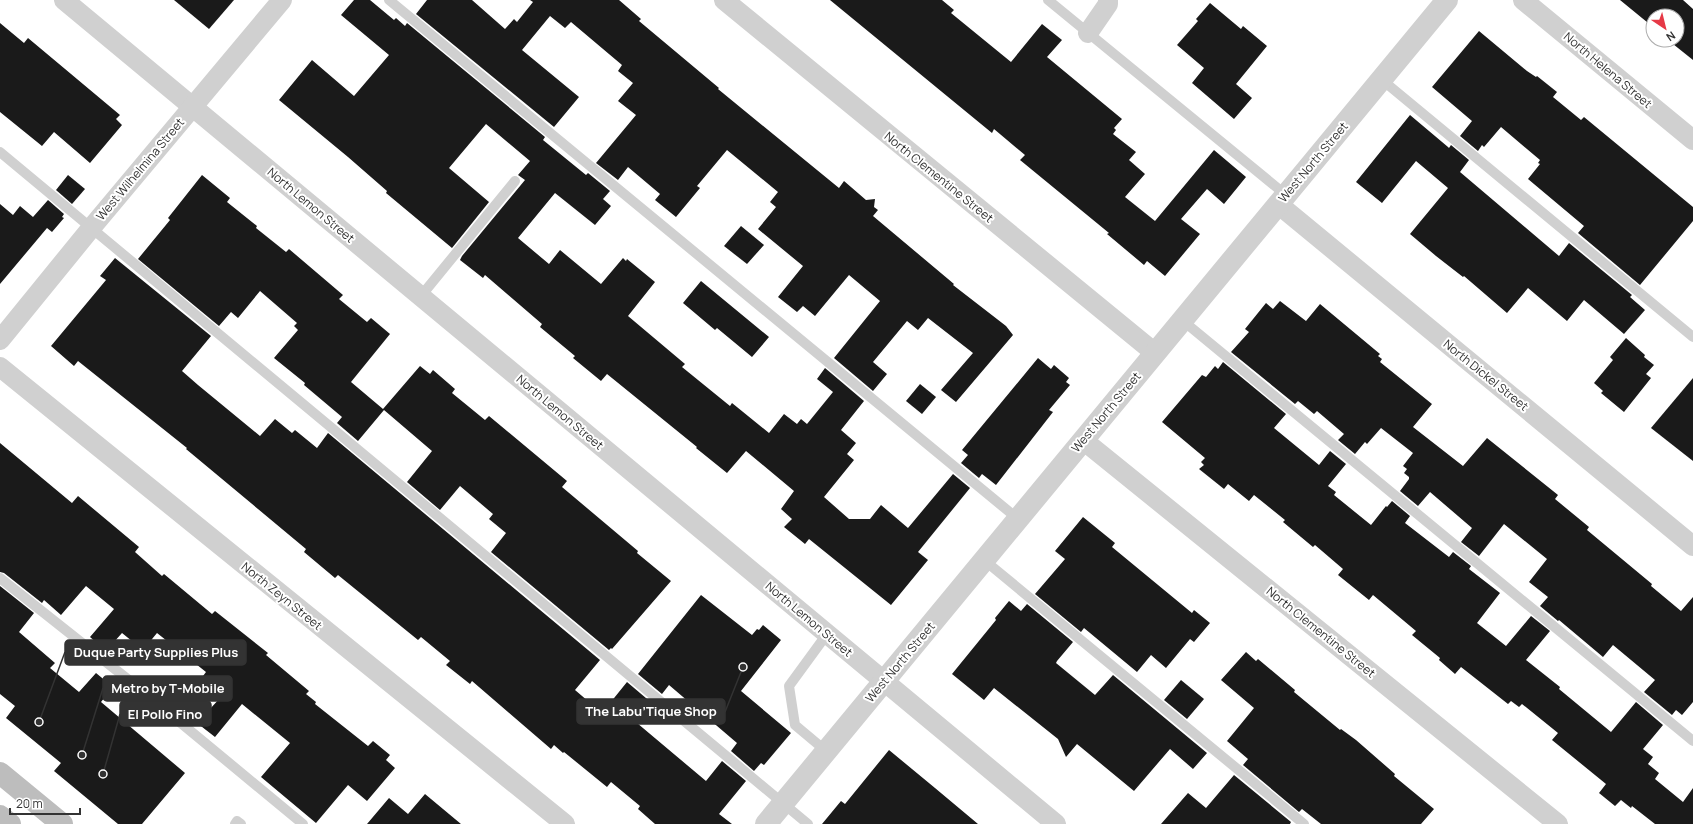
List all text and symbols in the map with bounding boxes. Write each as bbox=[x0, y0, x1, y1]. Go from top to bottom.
north arrow bbox=[1645, 8, 1685, 48]
street label: North Helena Street bbox=[1560, 28, 1656, 112]
text: N bbox=[1663, 28, 1679, 45]
street label: West Wilhelmina Street bbox=[92, 114, 188, 224]
street label: West North Street bbox=[1274, 118, 1352, 206]
street label: North Clementine Street bbox=[881, 128, 997, 226]
street label: North Lemon Street bbox=[264, 163, 358, 247]
street label: North Dickel Street bbox=[1440, 335, 1532, 415]
street label: West North Street bbox=[1067, 368, 1145, 456]
street label: North Lemon Street bbox=[513, 370, 607, 454]
street label: North Zeyn Street bbox=[238, 558, 326, 634]
street label: North Lemon Street bbox=[762, 577, 856, 661]
street label: North Clementine Street bbox=[1263, 583, 1379, 681]
street label: West North Street bbox=[861, 618, 939, 706]
callout: Duque Party Supplies Plus bbox=[65, 640, 246, 665]
text: Duque Party Supplies Plus bbox=[74, 643, 238, 661]
callout: Metro by T-Mobile bbox=[103, 676, 232, 701]
text: Metro by T-Mobile bbox=[111, 679, 225, 697]
callout: The Labu’Tique Shop bbox=[577, 699, 725, 724]
callout: El Pollo Fino bbox=[120, 701, 211, 726]
text: The Labu’Tique Shop bbox=[585, 702, 717, 720]
text: El Pollo Fino bbox=[128, 705, 202, 723]
scale bar bbox=[10, 790, 80, 816]
text: 20 m bbox=[16, 795, 43, 812]

